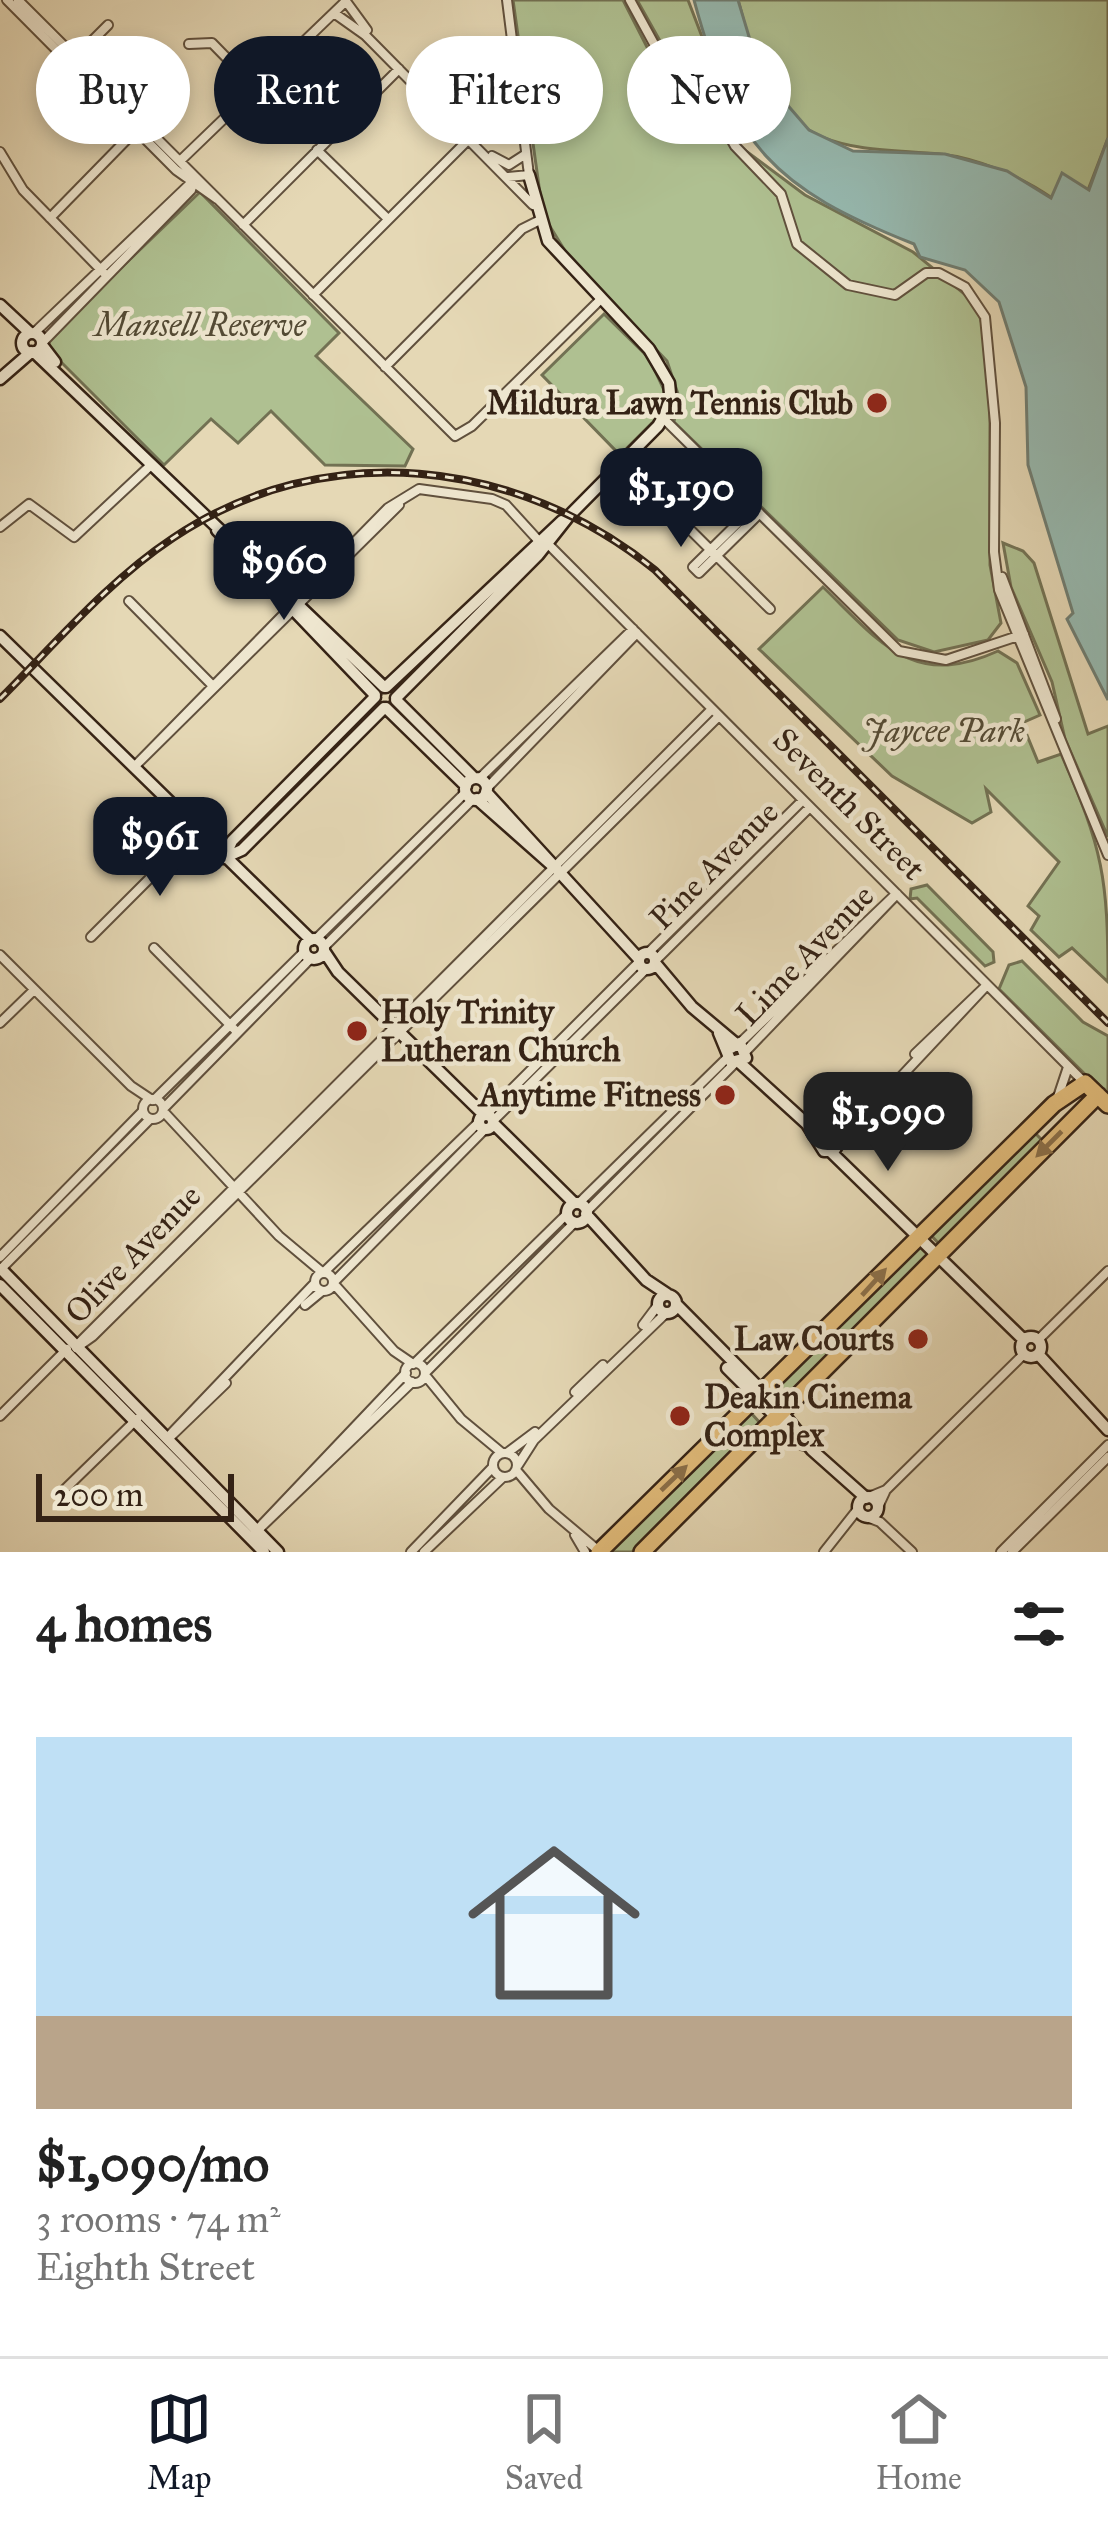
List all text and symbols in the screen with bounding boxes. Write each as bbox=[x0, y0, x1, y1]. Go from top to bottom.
chip: Buy bbox=[36, 36, 190, 144]
chip: Rent bbox=[214, 36, 382, 144]
chip: Filters bbox=[406, 36, 603, 144]
chip: New bbox=[627, 36, 791, 144]
park label: Mansell Reserve bbox=[91, 305, 306, 345]
place label: Mildura Lawn Tennis Club bbox=[486, 383, 853, 423]
marker: Mildura Lawn Tennis Club bbox=[864, 390, 890, 416]
pin: $1,190 bbox=[583, 448, 779, 550]
text: $1,190 bbox=[627, 463, 735, 511]
pin: $960 bbox=[213, 521, 355, 623]
text: $960 bbox=[240, 536, 328, 584]
park label: Jaycee Park bbox=[861, 711, 1025, 752]
street label: Seventh Street bbox=[765, 720, 934, 889]
street label: Pine Avenue bbox=[641, 792, 787, 938]
pin: $961 bbox=[89, 797, 231, 899]
text: $961 bbox=[120, 812, 200, 860]
street label: Lime Avenue bbox=[728, 876, 882, 1034]
place label: Holy Trinity Lutheran Church bbox=[381, 992, 621, 1070]
marker: Holy Trinity Lutheran Church bbox=[344, 1018, 370, 1044]
pin: $1,090 bbox=[790, 1072, 986, 1174]
place label: Anytime Fitness bbox=[477, 1075, 701, 1115]
marker: Anytime Fitness bbox=[712, 1082, 738, 1108]
text: $1,090 bbox=[830, 1087, 946, 1135]
one-way arrow bbox=[1035, 1129, 1064, 1157]
street label: Olive Avenue bbox=[57, 1176, 209, 1332]
one-way arrow bbox=[860, 1267, 887, 1296]
place label: Law Courts bbox=[734, 1319, 894, 1359]
marker: Law Courts bbox=[905, 1326, 931, 1352]
place label: Deakin Cinema Complex bbox=[704, 1377, 913, 1455]
marker: Deakin Cinema Complex bbox=[667, 1403, 693, 1429]
one-way arrow bbox=[659, 1465, 688, 1493]
scale bar bbox=[36, 1468, 234, 1521]
text: 200 m bbox=[54, 1475, 144, 1515]
icon: filters bbox=[1006, 1591, 1072, 1657]
text: 4 homes bbox=[36, 1593, 212, 1655]
icon: home bbox=[446, 1815, 662, 2031]
text: $1,090/mo bbox=[36, 2133, 269, 2195]
text: 3 rooms · 74 m² bbox=[36, 2195, 281, 2243]
text: Eighth Street bbox=[36, 2243, 255, 2291]
tab: Map bbox=[146, 2386, 212, 2498]
tab: Saved bbox=[505, 2386, 583, 2498]
tab: Home bbox=[875, 2386, 962, 2498]

